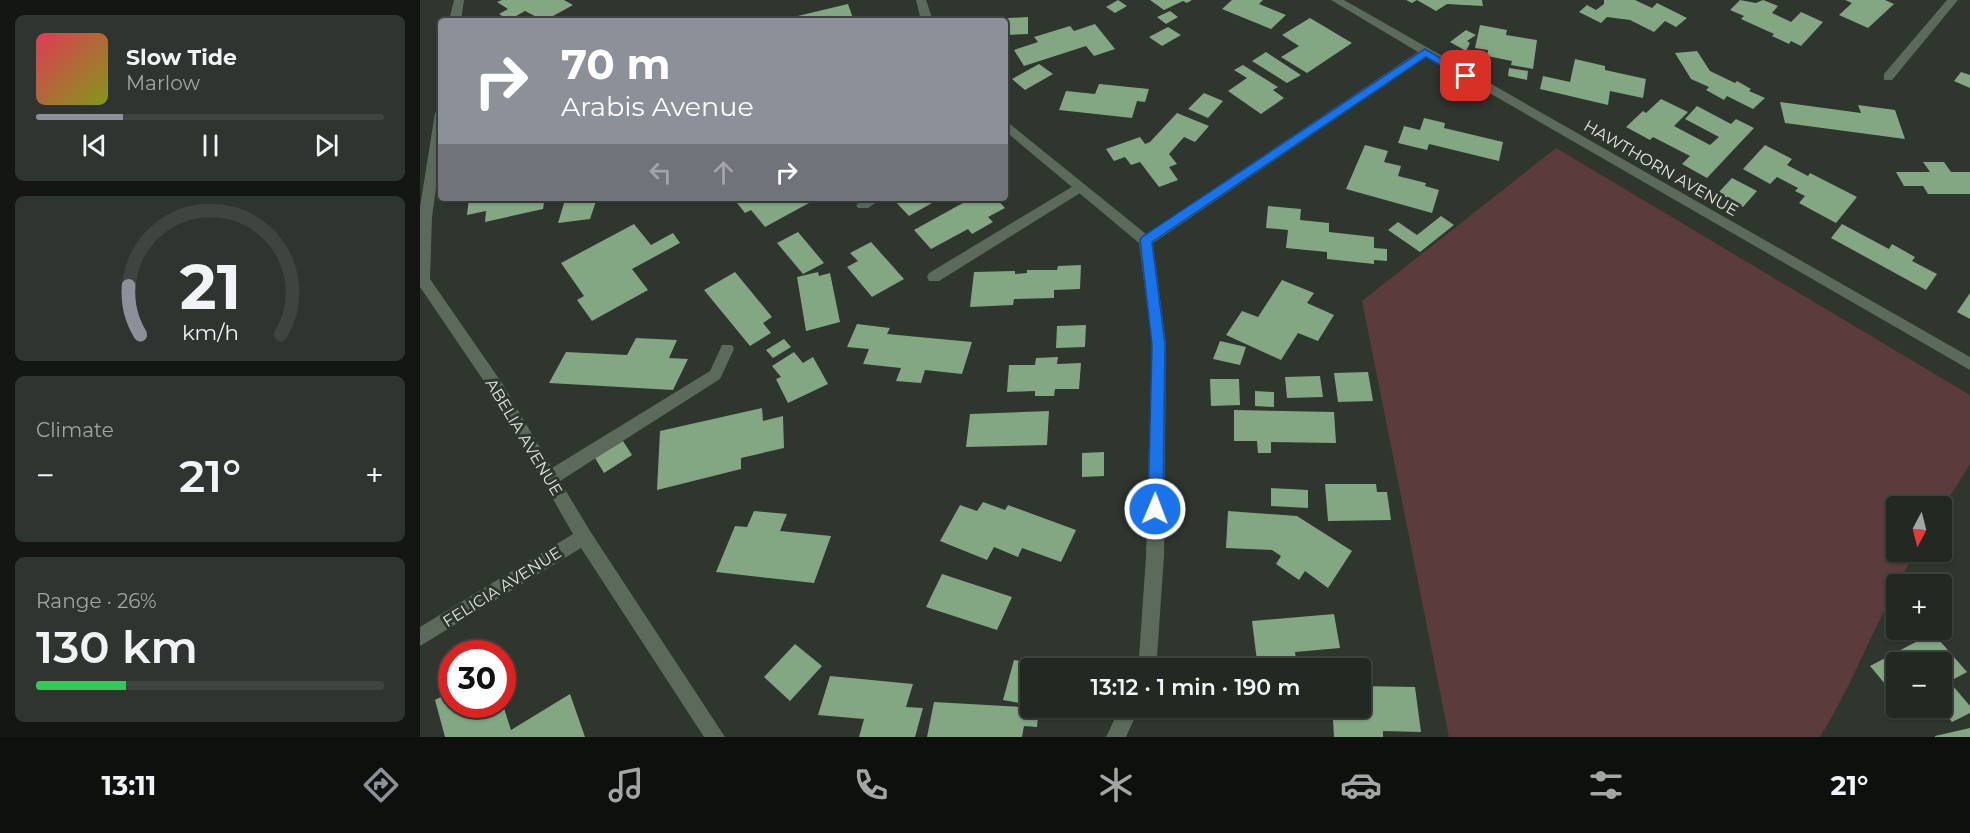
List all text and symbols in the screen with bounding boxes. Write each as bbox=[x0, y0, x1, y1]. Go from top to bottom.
text: 70 m bbox=[561, 38, 671, 90]
icon: right bbox=[462, 42, 540, 120]
text: Slow Tide bbox=[126, 44, 237, 71]
pin bbox=[1440, 50, 1491, 101]
icon: arrive bbox=[1449, 59, 1482, 92]
text: Marlow bbox=[126, 71, 200, 95]
text: Arabis Avenue bbox=[561, 90, 754, 123]
street label: HAWTHORN AVENUE bbox=[1581, 116, 1741, 220]
icon: previous bbox=[78, 129, 111, 162]
icon: pause bbox=[194, 129, 227, 162]
icon: next bbox=[310, 129, 343, 162]
icon: left bbox=[644, 156, 677, 189]
icon: ahead bbox=[707, 156, 740, 189]
icon: right bbox=[770, 156, 803, 189]
text: 21 bbox=[179, 249, 241, 325]
text: km/h bbox=[181, 320, 239, 346]
street label: ABELIA AVENUE bbox=[482, 375, 566, 499]
text: Climate bbox=[36, 418, 114, 442]
text: 21° bbox=[179, 448, 241, 503]
text: − bbox=[36, 455, 55, 495]
text: + bbox=[365, 455, 384, 495]
position arrow bbox=[1123, 477, 1187, 541]
north arrow bbox=[1886, 496, 1952, 562]
map controls bbox=[1886, 496, 1952, 718]
street label: FELICIA AVENUE bbox=[439, 543, 565, 631]
button: + bbox=[1886, 574, 1952, 640]
text: Range · 26% bbox=[36, 589, 157, 613]
text: 130 km bbox=[36, 619, 198, 674]
speed limit sign: 30 bbox=[438, 640, 516, 718]
button: − bbox=[1886, 652, 1952, 718]
text: 13:12 · 1 min · 190 m bbox=[1091, 674, 1300, 701]
icon: directions bbox=[360, 764, 402, 806]
icon: music bbox=[605, 764, 647, 806]
icon: phone bbox=[850, 764, 892, 806]
icon: climate bbox=[1095, 764, 1137, 806]
icon: car bbox=[1340, 764, 1382, 806]
icon: filters bbox=[1585, 764, 1627, 806]
text: 13:11 bbox=[102, 769, 156, 802]
text: 21° bbox=[1831, 769, 1868, 802]

